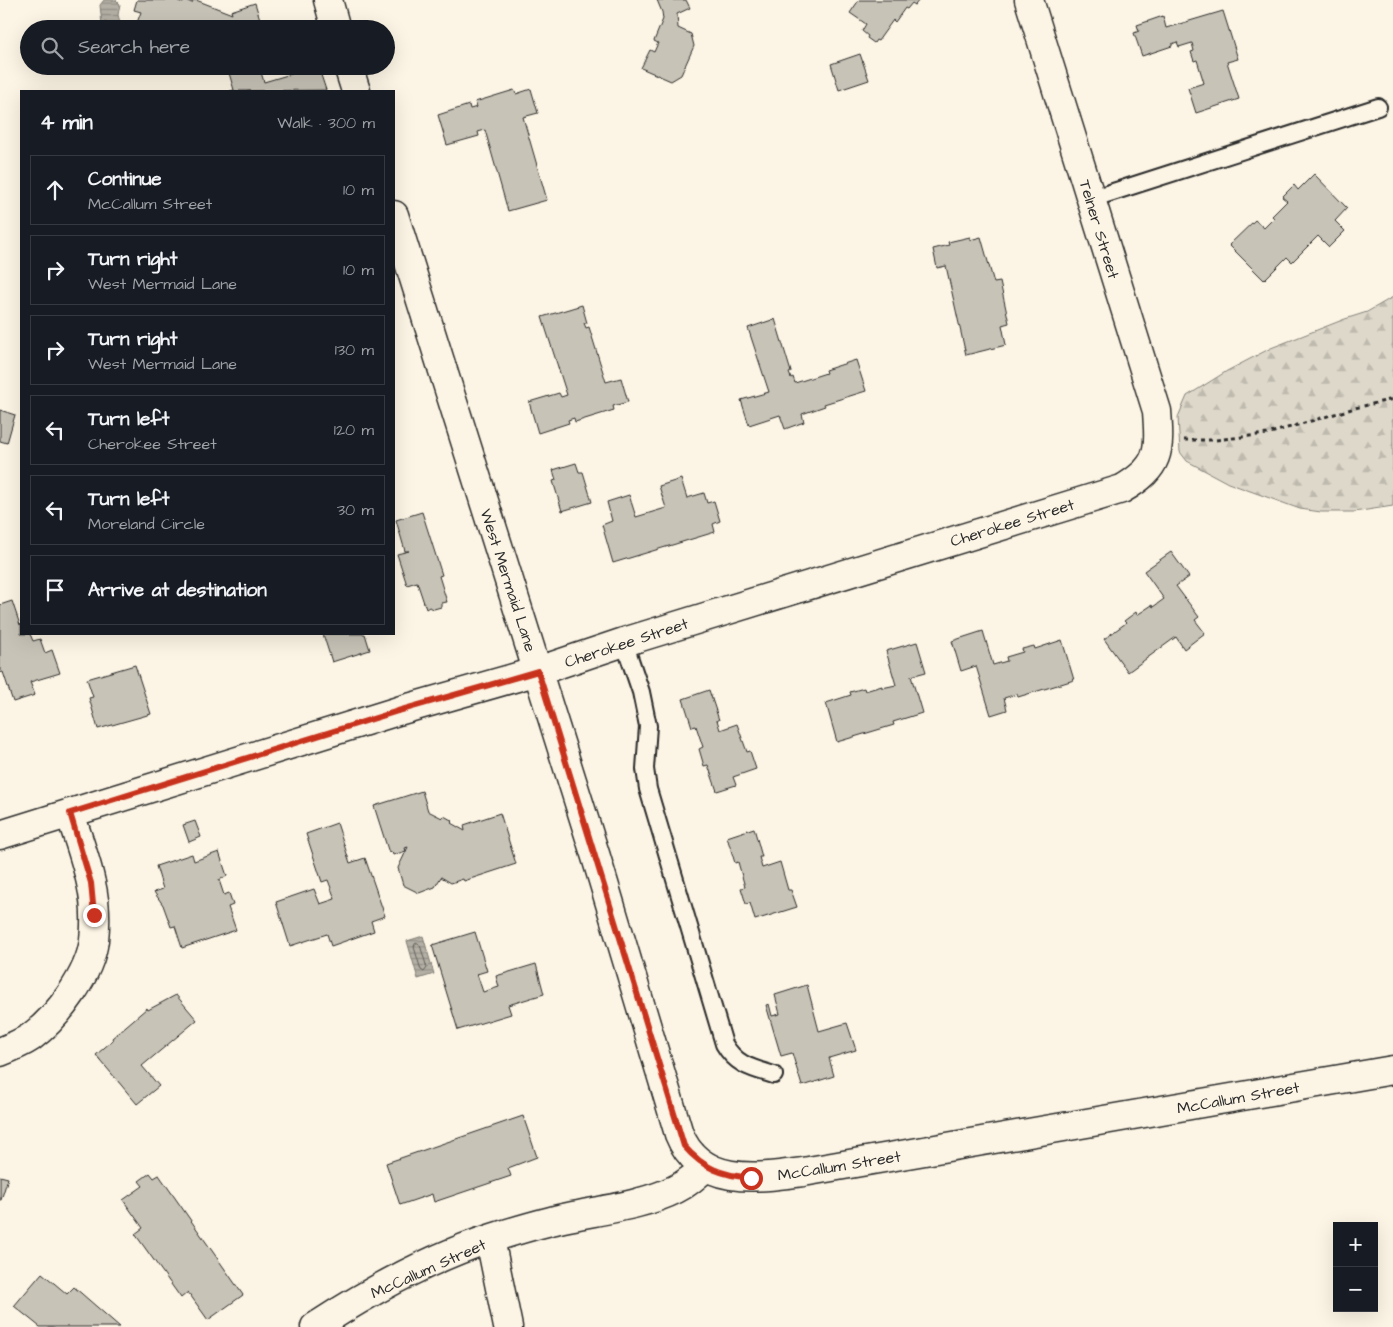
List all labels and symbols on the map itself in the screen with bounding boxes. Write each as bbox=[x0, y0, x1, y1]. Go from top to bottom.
street label: Telner Street bbox=[1074, 177, 1125, 282]
street label: Cherokee Street bbox=[948, 493, 1078, 552]
street label: West Mermaid Lane bbox=[475, 506, 542, 655]
street label: Cherokee Street bbox=[562, 612, 691, 673]
route end bbox=[83, 904, 106, 927]
street label: McCallum Street bbox=[1175, 1076, 1302, 1120]
street label: McCallum Street bbox=[776, 1145, 903, 1187]
route start bbox=[740, 1167, 763, 1190]
street label: McCallum Street bbox=[367, 1233, 490, 1304]

